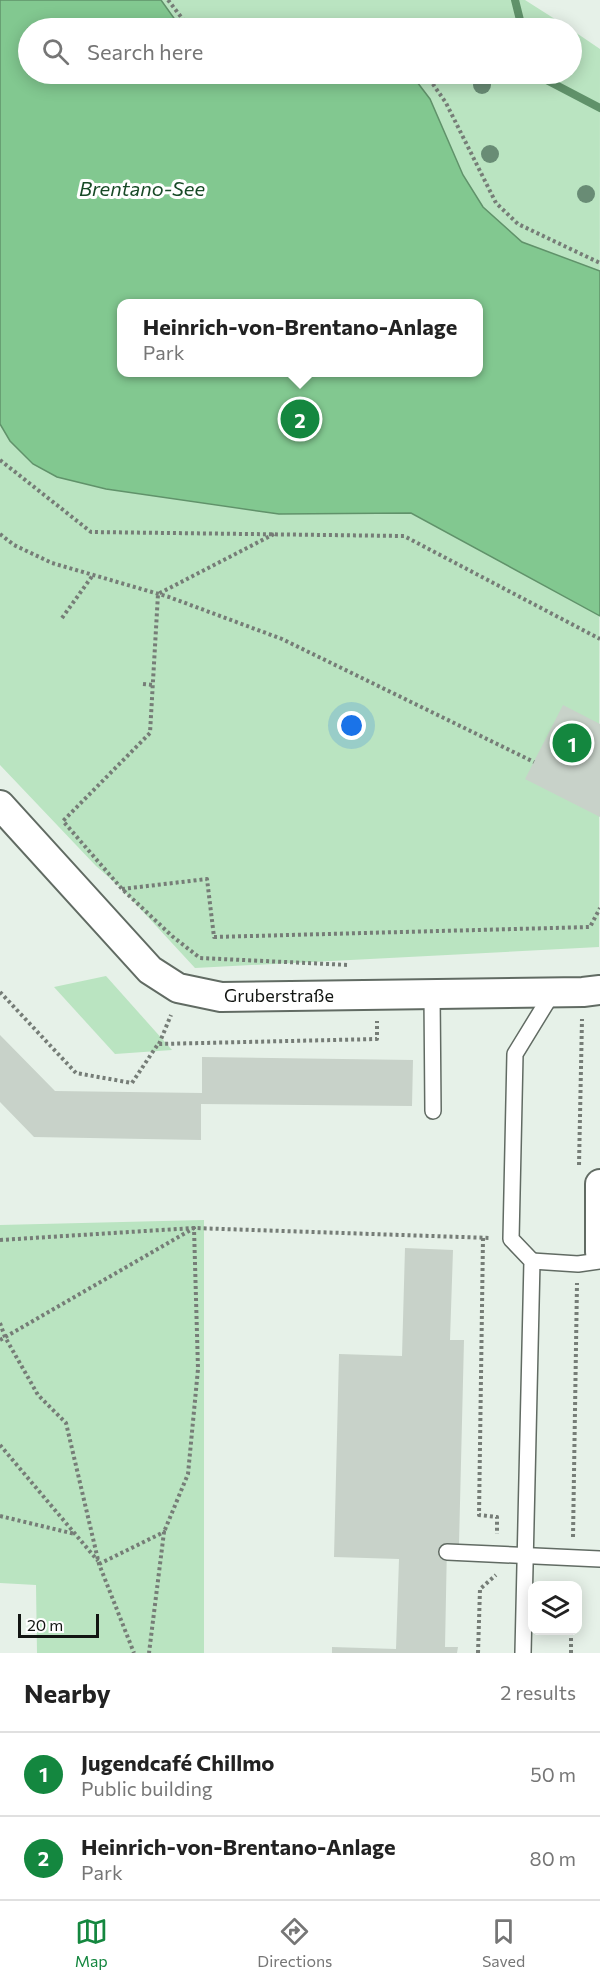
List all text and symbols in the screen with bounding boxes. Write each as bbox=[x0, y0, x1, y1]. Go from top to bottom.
search box bbox=[18, 18, 582, 84]
icon: search bbox=[39, 35, 72, 68]
text: Search here bbox=[87, 38, 203, 65]
water label: Brentano-See bbox=[79, 176, 205, 200]
popup bbox=[117, 299, 483, 377]
text: Heinrich-von-Brentano-Anlage bbox=[143, 313, 457, 340]
text: Park bbox=[143, 340, 185, 364]
pin: 2 bbox=[280, 396, 320, 442]
your location bbox=[337, 711, 366, 740]
pin: 1 bbox=[552, 720, 592, 766]
street label: Gruberstraße bbox=[224, 984, 334, 1006]
map controls bbox=[528, 1581, 582, 1635]
button: layers bbox=[528, 1581, 582, 1635]
scale bar bbox=[18, 1611, 99, 1638]
text: 20 m bbox=[27, 1615, 63, 1634]
text: Nearby bbox=[24, 1677, 111, 1708]
text: 2 results bbox=[500, 1680, 576, 1704]
text: Jugendcafé Chillmo bbox=[81, 1749, 275, 1776]
text: 1 bbox=[39, 1762, 48, 1786]
text: 50 m bbox=[530, 1762, 576, 1786]
text: Public building bbox=[81, 1776, 213, 1800]
text: Heinrich-von-Brentano-Anlage bbox=[81, 1833, 396, 1860]
text: 2 bbox=[38, 1846, 49, 1870]
text: 80 m bbox=[530, 1846, 576, 1870]
text: Park bbox=[81, 1860, 123, 1884]
tab: Map bbox=[75, 1915, 108, 1970]
tab: Directions bbox=[257, 1915, 332, 1970]
tab: Saved bbox=[482, 1915, 525, 1970]

